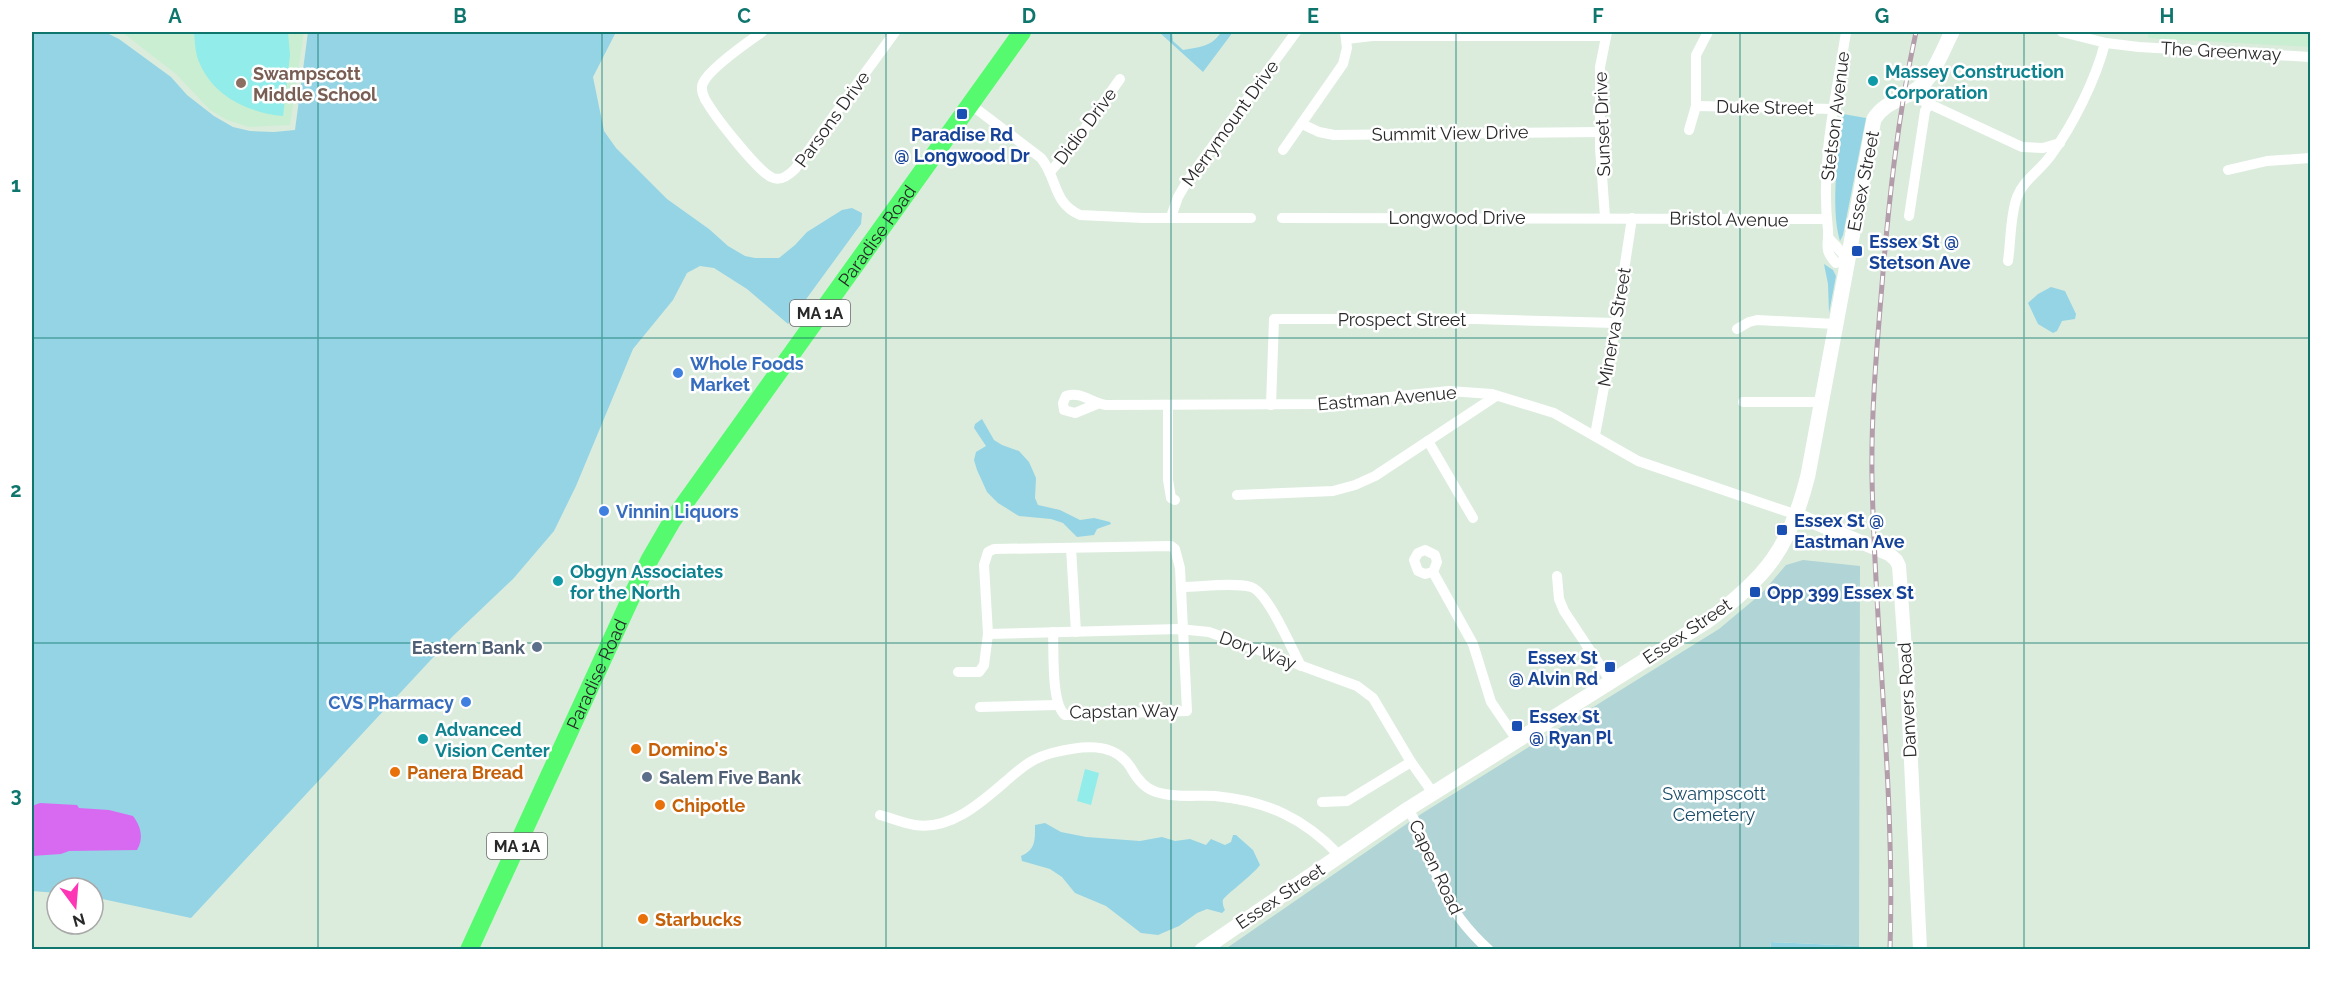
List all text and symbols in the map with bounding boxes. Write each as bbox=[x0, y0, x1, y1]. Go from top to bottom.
text: A bbox=[168, 4, 182, 28]
text: B bbox=[453, 4, 467, 28]
text: C bbox=[737, 4, 751, 28]
text: D bbox=[1022, 4, 1036, 28]
text: E bbox=[1307, 4, 1319, 28]
text: F bbox=[1592, 4, 1604, 28]
text: G bbox=[1875, 4, 1889, 28]
text: H bbox=[2160, 4, 2174, 28]
street label: The Greenway bbox=[2160, 37, 2282, 65]
street label: Stetson Avenue bbox=[1817, 50, 1853, 182]
street label: Merrymount Drive bbox=[1177, 56, 1283, 190]
place label: Massey Construction Corporation bbox=[1885, 61, 2064, 103]
place label: Swampscott Middle School bbox=[253, 63, 377, 105]
street label: Parsons Drive bbox=[790, 67, 874, 171]
street label: Sunset Drive bbox=[1590, 71, 1614, 177]
marker: Massey Construction Corporation bbox=[1866, 74, 1880, 88]
marker: Swampscott Middle School bbox=[234, 76, 248, 90]
street label: Didio Drive bbox=[1049, 83, 1121, 168]
street label: Duke Street bbox=[1716, 96, 1814, 118]
marker: Paradise Rd @ Longwood Dr bbox=[955, 107, 969, 121]
street label: Summit View Drive bbox=[1371, 121, 1529, 145]
place label: Paradise Rd @ Longwood Dr bbox=[894, 124, 1030, 166]
street label: Essex Street bbox=[1843, 129, 1883, 233]
text: 1 bbox=[11, 173, 21, 197]
street label: Paradise Road bbox=[833, 181, 920, 290]
street label: Longwood Drive bbox=[1388, 207, 1526, 228]
street label: Bristol Avenue bbox=[1669, 207, 1789, 231]
place label: Essex St @ Stetson Ave bbox=[1869, 231, 1971, 273]
marker: Essex St @ Stetson Ave bbox=[1850, 244, 1864, 258]
street label: Minerva Street bbox=[1593, 266, 1635, 388]
road number: MA 1A bbox=[790, 300, 850, 326]
street label: Prospect Street bbox=[1338, 309, 1466, 330]
place label: Whole Foods Market bbox=[690, 353, 804, 395]
marker: Whole Foods Market bbox=[671, 366, 685, 380]
street label: Eastman Avenue bbox=[1317, 381, 1458, 415]
text: 2 bbox=[10, 478, 22, 502]
place label: Vinnin Liquors bbox=[616, 501, 739, 522]
marker: Vinnin Liquors bbox=[597, 504, 611, 518]
place label: Essex St @ Eastman Ave bbox=[1794, 510, 1905, 552]
marker: Essex St @ Eastman Ave bbox=[1775, 523, 1789, 537]
place label: Obgyn Associates for the North bbox=[570, 561, 723, 603]
marker: Obgyn Associates for the North bbox=[551, 574, 565, 588]
place label: Opp 399 Essex St bbox=[1767, 582, 1914, 603]
marker: Opp 399 Essex St bbox=[1748, 585, 1762, 599]
street label: Essex Street bbox=[1639, 594, 1735, 668]
street label: Paradise Road bbox=[562, 615, 630, 732]
street label: Dory Way bbox=[1217, 626, 1300, 674]
place label: Eastern Bank bbox=[412, 637, 526, 658]
marker: Eastern Bank bbox=[530, 640, 544, 654]
street label: Danvers Road bbox=[1893, 642, 1921, 758]
place label: Essex St @ Alvin Rd bbox=[1509, 647, 1598, 689]
marker: Essex St @ Alvin Rd bbox=[1603, 660, 1617, 674]
place label: CVS Pharmacy bbox=[328, 692, 454, 713]
marker: CVS Pharmacy bbox=[459, 695, 473, 709]
street label: Capstan Way bbox=[1069, 700, 1179, 722]
place label: Essex St @ Ryan Pl bbox=[1529, 706, 1613, 748]
place label: Advanced Vision Center bbox=[435, 719, 550, 761]
marker: Essex St @ Ryan Pl bbox=[1510, 719, 1524, 733]
marker: Advanced Vision Center bbox=[416, 732, 430, 746]
place label: Domino's bbox=[648, 739, 728, 760]
marker: Domino's bbox=[629, 742, 643, 756]
place label: Panera Bread bbox=[407, 762, 523, 783]
marker: Panera Bread bbox=[388, 765, 402, 779]
place label: Salem Five Bank bbox=[659, 767, 802, 788]
marker: Salem Five Bank bbox=[640, 770, 654, 784]
text: 3 bbox=[10, 783, 22, 807]
park label: Swampscott Cemetery bbox=[1662, 783, 1766, 825]
place label: Chipotle bbox=[672, 795, 746, 816]
marker: Chipotle bbox=[653, 798, 667, 812]
street label: Capen Road bbox=[1405, 816, 1467, 918]
road number: MA 1A bbox=[487, 833, 547, 859]
street label: Essex Street bbox=[1232, 859, 1328, 933]
north arrow bbox=[45, 876, 105, 936]
text: N bbox=[71, 909, 87, 931]
place label: Starbucks bbox=[655, 909, 742, 930]
marker: Starbucks bbox=[636, 912, 650, 926]

